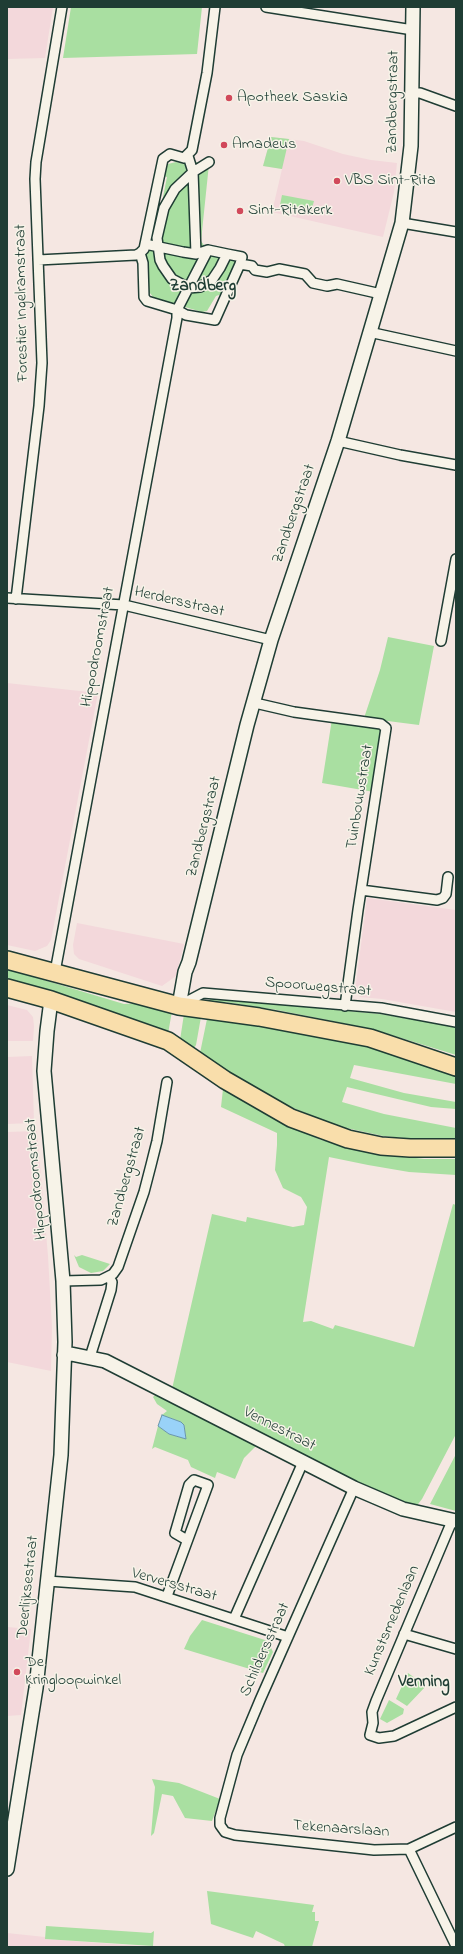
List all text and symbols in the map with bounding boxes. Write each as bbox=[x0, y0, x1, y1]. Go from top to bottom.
street label: Zandbergstraat bbox=[383, 50, 405, 154]
place label: Apotheek Saskia bbox=[237, 88, 348, 108]
marker: Apotheek Saskia bbox=[224, 93, 234, 103]
place label: Amadeus bbox=[232, 135, 296, 155]
marker: Amadeus bbox=[219, 140, 229, 150]
place label: VBS Sint-Rita bbox=[345, 171, 436, 191]
marker: VBS Sint-Rita bbox=[332, 176, 342, 186]
place label: Sint-Ritakerk bbox=[248, 201, 332, 221]
marker: Sint-Ritakerk bbox=[235, 206, 245, 216]
street label: Forestier Ingelramstraat bbox=[12, 224, 34, 382]
district label: Zandberg bbox=[170, 277, 236, 297]
street label: Zandbergstraat bbox=[269, 462, 321, 566]
street label: Herdersstraat bbox=[132, 583, 226, 623]
street label: Hippodroomstraat bbox=[78, 585, 120, 709]
street label: Tuinbouwstraat bbox=[343, 743, 379, 851]
street label: Zandbergstraat bbox=[183, 774, 227, 880]
street label: Spoorwegstraat bbox=[264, 974, 372, 1002]
street label: Hippodroomstraat bbox=[22, 1117, 52, 1241]
street label: Zandbergstraat bbox=[105, 1125, 151, 1229]
street label: Vennestraat bbox=[240, 1404, 318, 1456]
street label: Deerlijksestraat bbox=[14, 1535, 44, 1639]
street label: Kunstsmedenlaan bbox=[361, 1563, 425, 1679]
street label: Verversstraat bbox=[129, 1565, 219, 1607]
street label: Schildersstraat bbox=[237, 1600, 295, 1700]
place label: De Kringloopwinkel bbox=[25, 1653, 121, 1691]
marker: De Kringloopwinkel bbox=[12, 1667, 22, 1677]
district label: Venning bbox=[398, 1673, 450, 1693]
street label: Tekenaarslaan bbox=[292, 1817, 390, 1843]

